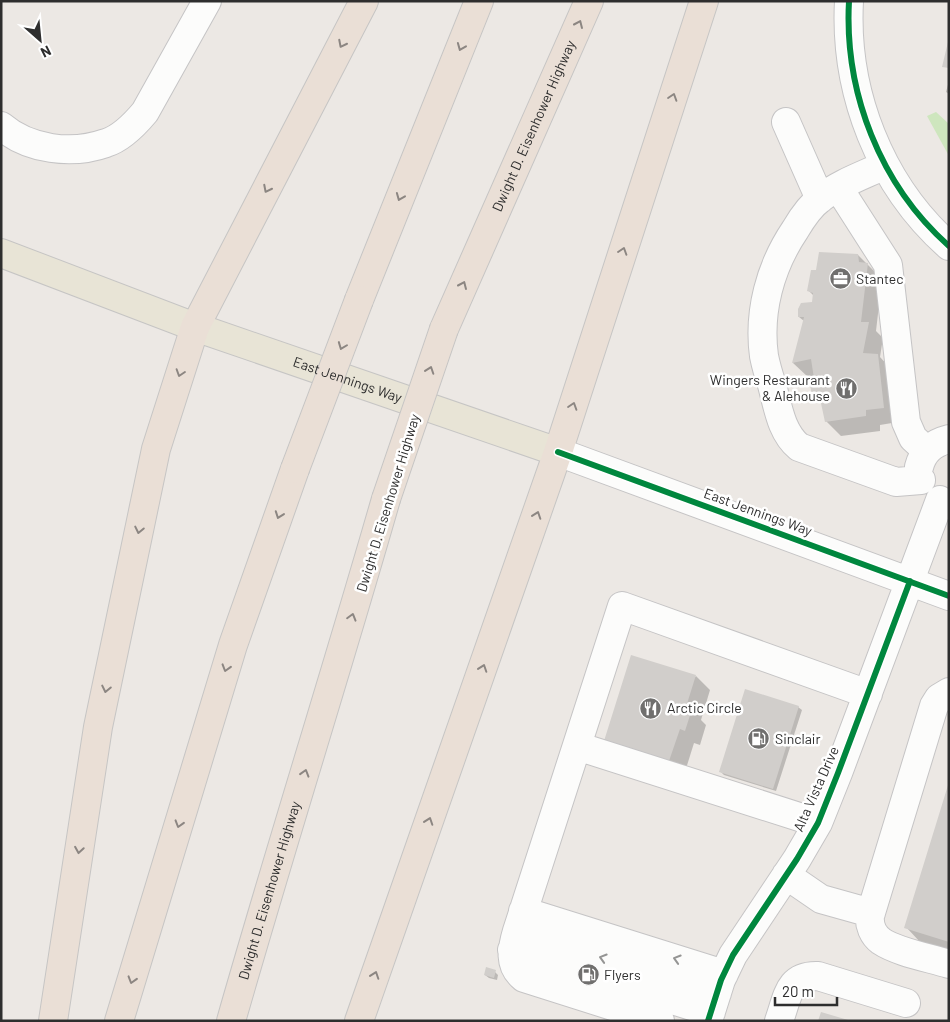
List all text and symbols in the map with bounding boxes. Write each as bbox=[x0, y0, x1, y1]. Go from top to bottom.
north arrow bbox=[15, 15, 65, 65]
one-way arrow bbox=[572, 20, 583, 29]
street label: Dwight D. Eisenhower Highway bbox=[488, 37, 579, 214]
one-way arrow bbox=[338, 39, 348, 48]
text: N bbox=[38, 42, 54, 62]
one-way arrow bbox=[456, 42, 466, 50]
one-way arrow bbox=[667, 93, 677, 101]
one-way arrow bbox=[263, 183, 273, 192]
one-way arrow bbox=[396, 192, 406, 201]
one-way arrow bbox=[618, 248, 628, 256]
office icon: Stantec bbox=[828, 267, 852, 291]
place label: Stantec bbox=[856, 270, 904, 287]
one-way arrow bbox=[457, 281, 468, 290]
one-way arrow bbox=[338, 341, 348, 350]
street label: East Jennings Way bbox=[291, 352, 405, 406]
one-way arrow bbox=[424, 366, 434, 374]
one-way arrow bbox=[176, 369, 186, 377]
place label: Wingers Restaurant & Alehouse bbox=[710, 371, 830, 404]
restaurant icon: Wingers Restaurant & Alehouse bbox=[834, 376, 858, 400]
one-way arrow bbox=[568, 402, 578, 411]
street label: Dwight D. Eisenhower Highway bbox=[352, 411, 423, 594]
street label: East Jennings Way bbox=[702, 484, 815, 539]
one-way arrow bbox=[275, 510, 285, 519]
one-way arrow bbox=[531, 511, 541, 520]
one-way arrow bbox=[135, 526, 145, 535]
one-way arrow bbox=[347, 614, 357, 622]
one-way arrow bbox=[221, 664, 231, 672]
one-way arrow bbox=[477, 664, 487, 673]
one-way arrow bbox=[101, 685, 112, 694]
restaurant icon: Arctic Circle bbox=[639, 696, 663, 720]
place label: Arctic Circle bbox=[667, 699, 742, 716]
fuel station icon: Sinclair bbox=[747, 727, 771, 751]
place label: Sinclair bbox=[775, 730, 821, 747]
street label: Alta Vista Drive bbox=[789, 744, 842, 834]
one-way arrow bbox=[300, 769, 310, 778]
street label: Dwight D. Eisenhower Highway bbox=[234, 799, 304, 982]
one-way arrow bbox=[423, 818, 433, 826]
one-way arrow bbox=[174, 819, 184, 828]
one-way arrow bbox=[75, 845, 85, 854]
one-way arrow bbox=[600, 953, 608, 963]
one-way arrow bbox=[674, 955, 682, 965]
fuel station icon: Flyers bbox=[576, 963, 600, 987]
place label: Flyers bbox=[604, 966, 641, 983]
one-way arrow bbox=[369, 971, 379, 979]
scale bar bbox=[775, 974, 838, 1006]
one-way arrow bbox=[127, 975, 137, 983]
text: 20 m bbox=[782, 982, 814, 1000]

